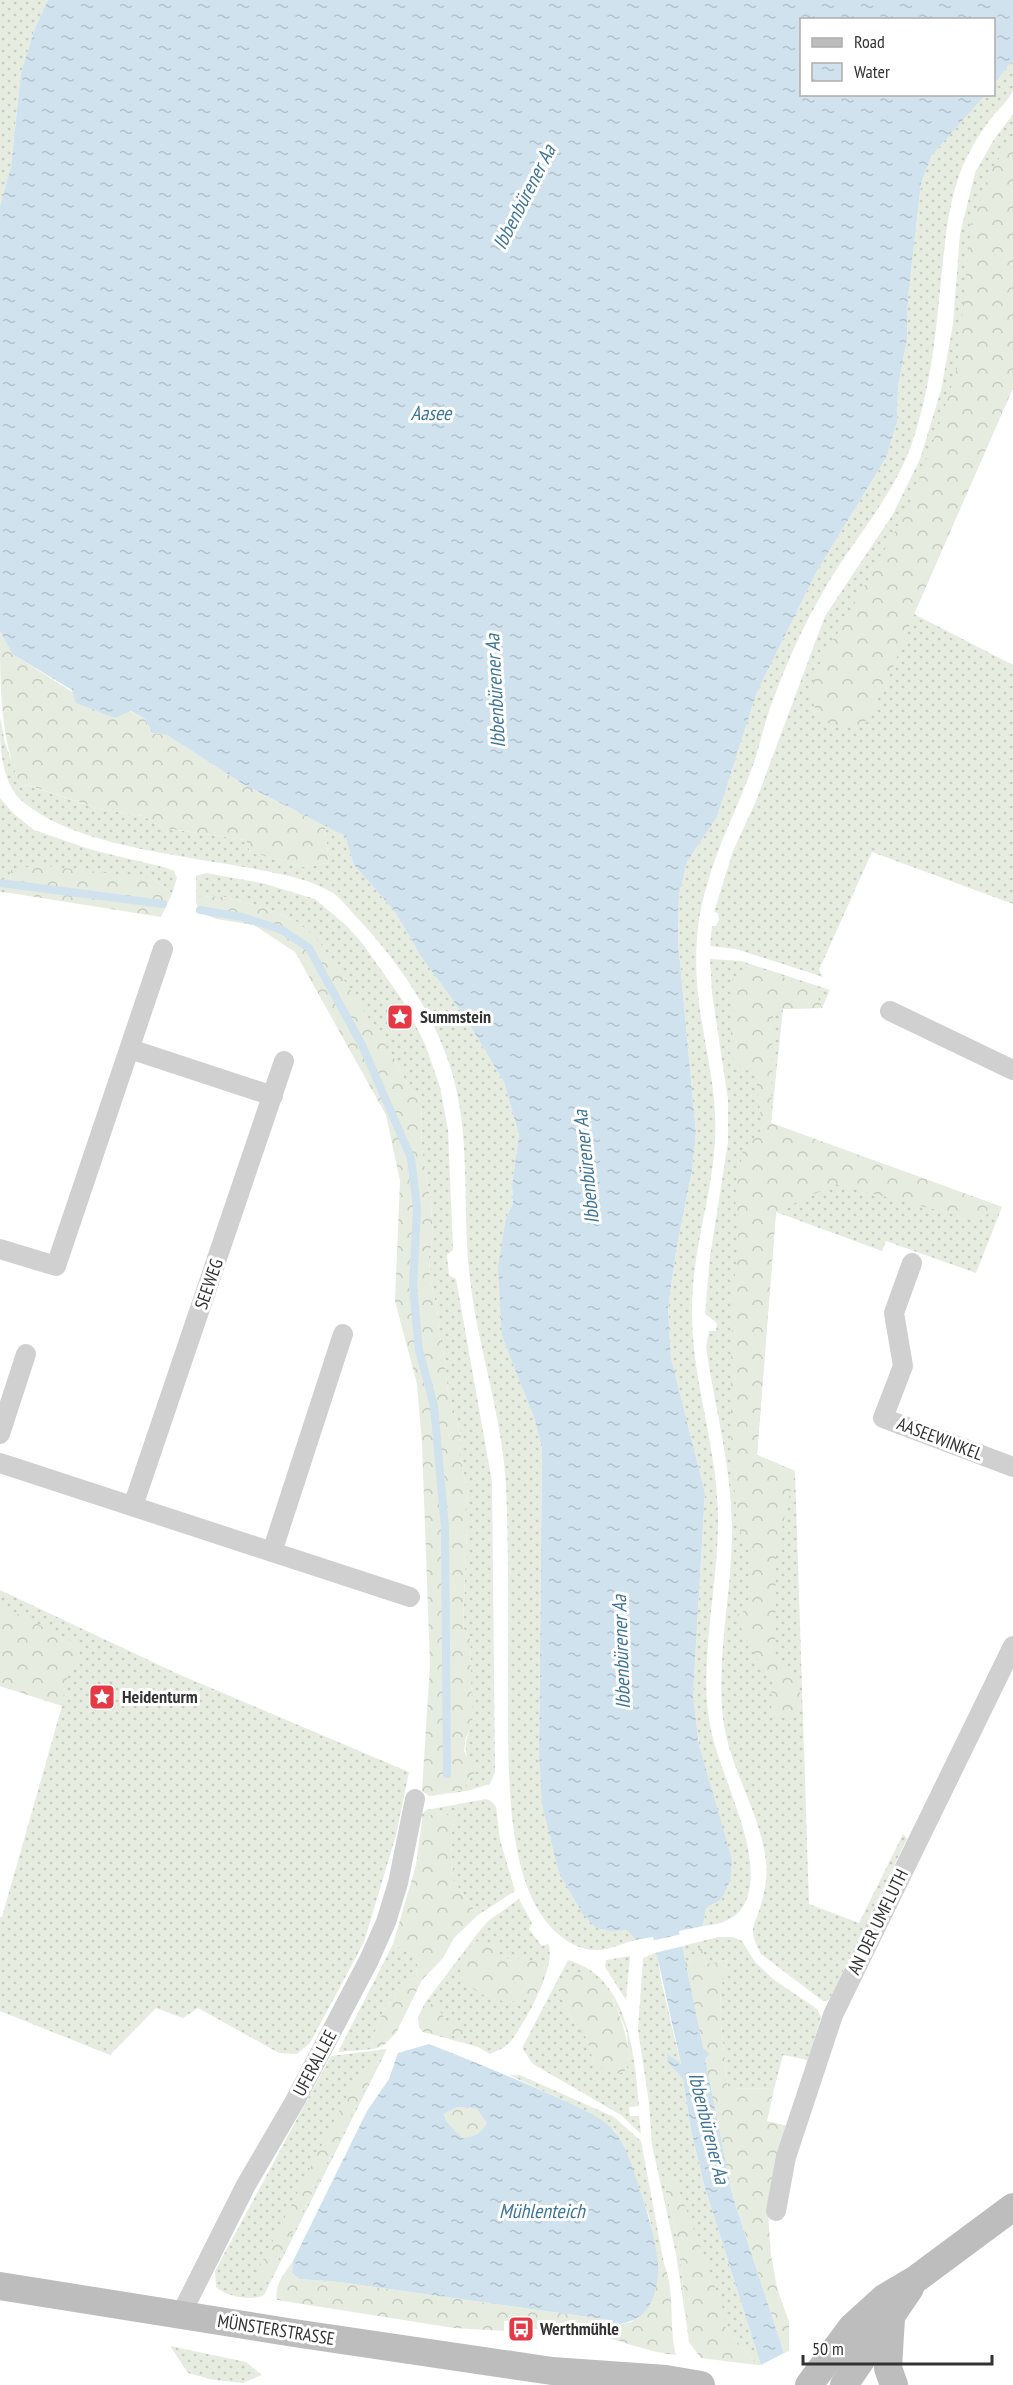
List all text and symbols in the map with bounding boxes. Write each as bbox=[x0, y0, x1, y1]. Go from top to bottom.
legend bbox=[800, 18, 995, 96]
text: Road bbox=[854, 30, 885, 53]
text: Water bbox=[854, 60, 890, 83]
water label: Ibbenbürener Aa bbox=[487, 139, 562, 254]
water label: Aasee bbox=[411, 400, 453, 426]
water label: Ibbenbürener Aa bbox=[479, 632, 511, 749]
place icon: Summstein bbox=[385, 1002, 415, 1032]
place label: Summstein bbox=[420, 1005, 491, 1028]
water label: Ibbenbürener Aa bbox=[567, 1108, 605, 1225]
street label: SEEWEG bbox=[189, 1255, 228, 1312]
street label: AASEEWINKEL bbox=[894, 1412, 987, 1466]
water label: Ibbenbürener Aa bbox=[606, 1594, 636, 1709]
place icon: Heidenturm bbox=[87, 1682, 117, 1712]
place label: Heidenturm bbox=[122, 1685, 198, 1708]
street label: AN DER UMFLUTH bbox=[842, 1865, 913, 1978]
street label: UFERALLEE bbox=[288, 2026, 342, 2100]
water label: Ibbenbürener Aa bbox=[683, 2070, 736, 2187]
water label: Mühlenteich bbox=[499, 2198, 586, 2224]
street label: MÜNSTERSTRASSE bbox=[216, 2309, 336, 2350]
bus stop icon: Werthmühle bbox=[506, 2314, 536, 2344]
place label: Werthmühle bbox=[539, 2317, 619, 2340]
scale bar bbox=[803, 2328, 992, 2366]
text: 50 m bbox=[812, 2337, 844, 2360]

